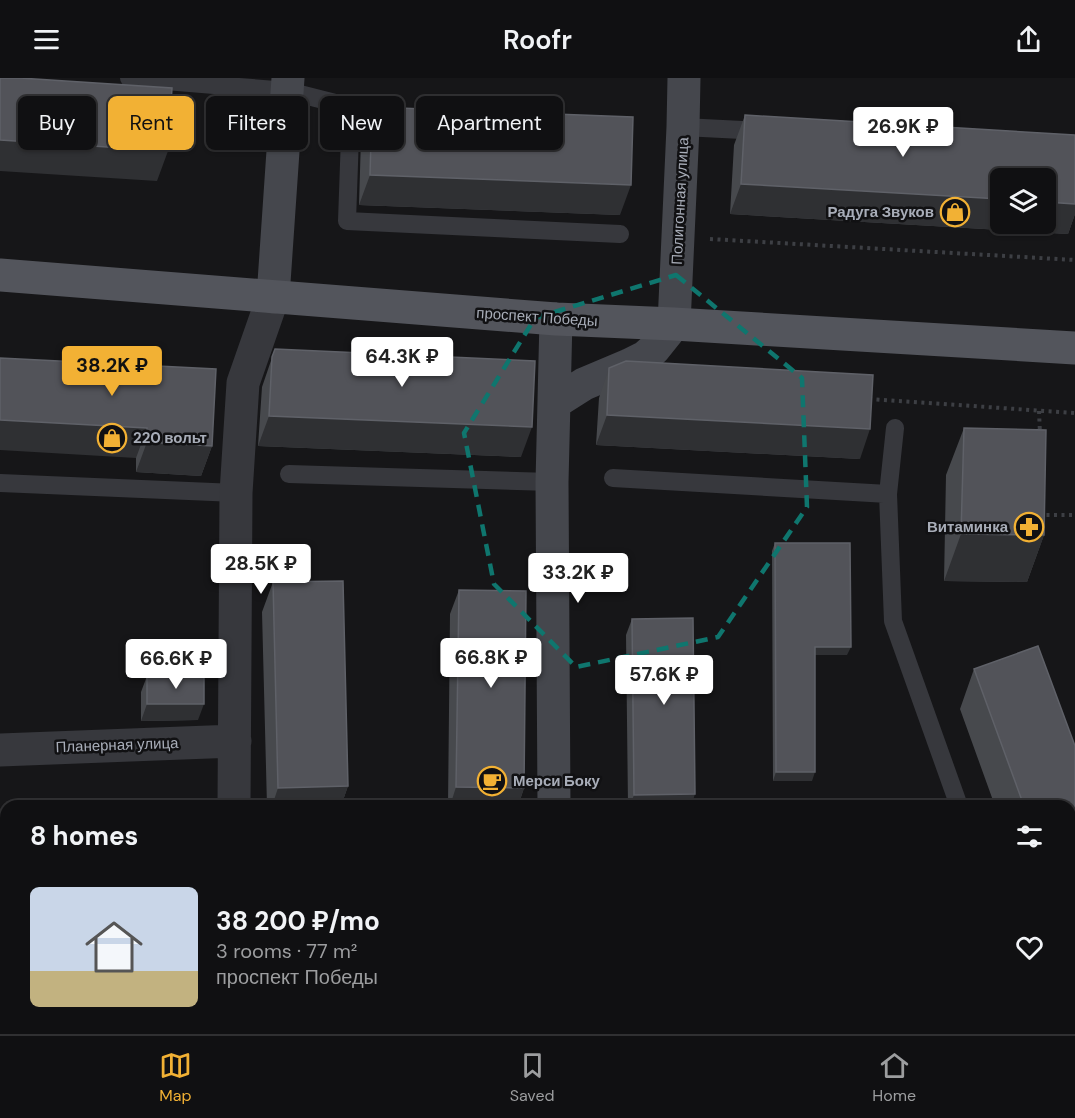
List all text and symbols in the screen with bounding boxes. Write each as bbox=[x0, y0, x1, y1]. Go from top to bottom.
text: Roofr bbox=[503, 22, 572, 57]
icon: menu bbox=[30, 23, 63, 56]
icon: share bbox=[1012, 23, 1045, 56]
chip: Buy bbox=[18, 96, 96, 150]
chip: Rent bbox=[108, 96, 194, 150]
chip: Filters bbox=[206, 96, 308, 150]
chip: New bbox=[320, 96, 404, 150]
chip: Apartment bbox=[416, 96, 563, 150]
pin: 26.9K ₽ bbox=[848, 107, 958, 158]
text: 26.9K ₽ bbox=[867, 113, 939, 139]
street label: Полигонная улица bbox=[667, 136, 693, 265]
map controls bbox=[990, 168, 1056, 234]
button: layers bbox=[990, 168, 1056, 234]
shop icon: Радуга Звуков bbox=[939, 196, 971, 228]
place label: Радуга Звуков bbox=[827, 202, 934, 222]
street label: проспект Победы bbox=[476, 303, 598, 331]
pin: 64.3K ₽ bbox=[347, 337, 457, 388]
text: 64.3K ₽ bbox=[365, 343, 439, 369]
pin: 38.2K ₽ bbox=[57, 346, 167, 397]
text: 38.2K ₽ bbox=[76, 352, 148, 378]
shop icon: 220 вольт bbox=[96, 422, 128, 454]
place label: 220 вольт bbox=[133, 428, 207, 448]
pharmacy icon: Витаминка bbox=[1013, 511, 1045, 543]
place label: Витаминка bbox=[927, 517, 1009, 537]
pin: 28.5K ₽ bbox=[206, 544, 316, 595]
text: 28.5K ₽ bbox=[225, 550, 297, 576]
pin: 33.2K ₽ bbox=[523, 553, 633, 604]
text: 33.2K ₽ bbox=[542, 559, 614, 585]
pin: 66.8K ₽ bbox=[436, 638, 546, 689]
pin: 66.6K ₽ bbox=[121, 639, 231, 690]
text: 66.8K ₽ bbox=[454, 644, 528, 670]
text: 66.6K ₽ bbox=[140, 645, 212, 671]
pin: 57.6K ₽ bbox=[609, 655, 719, 706]
text: 57.6K ₽ bbox=[629, 661, 699, 687]
street label: Планерная улица bbox=[55, 733, 179, 757]
cafe icon: Мерси Боку bbox=[476, 765, 508, 797]
place label: Мерси Боку bbox=[513, 771, 601, 791]
text: 8 homes bbox=[30, 819, 138, 853]
icon: filters bbox=[1013, 820, 1046, 853]
text: 38 200 ₽/mo bbox=[216, 904, 380, 938]
icon: home bbox=[78, 911, 150, 983]
icon: heart bbox=[1013, 931, 1046, 964]
text: 3 rooms · 77 m² bbox=[216, 938, 357, 964]
text: проспект Победы bbox=[216, 964, 378, 990]
tab: Map bbox=[159, 1049, 192, 1106]
tab: Saved bbox=[510, 1049, 555, 1106]
tab: Home bbox=[872, 1049, 916, 1106]

